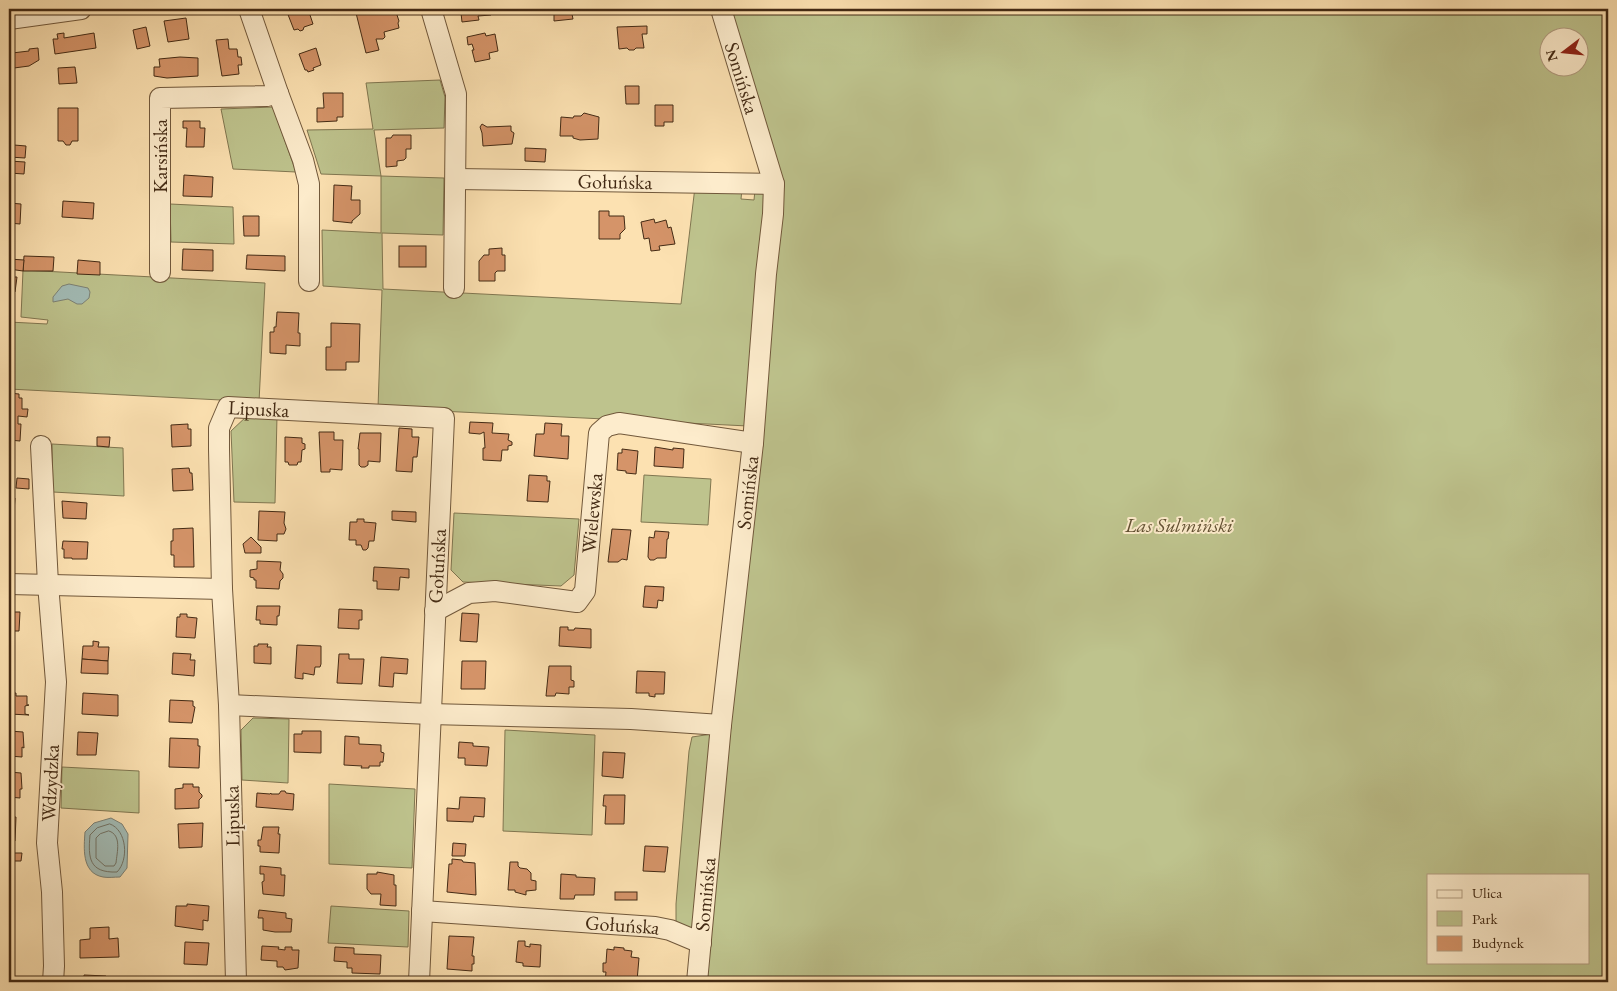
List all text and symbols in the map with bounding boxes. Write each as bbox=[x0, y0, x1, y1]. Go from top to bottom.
north arrow bbox=[1540, 28, 1590, 78]
street label: Somińska bbox=[719, 39, 765, 117]
text: N bbox=[1541, 47, 1562, 64]
street label: Karsińska bbox=[147, 119, 173, 193]
street label: Gołuńska bbox=[577, 168, 653, 195]
street label: Lipuska bbox=[227, 394, 290, 423]
street label: Somińska bbox=[730, 454, 764, 531]
street label: Wielewska bbox=[575, 472, 608, 555]
park label: Las Sulmiński bbox=[1124, 512, 1234, 538]
street label: Gołuńska bbox=[422, 528, 452, 604]
street label: Wdzydzka bbox=[35, 744, 65, 822]
street label: Lipuska bbox=[218, 785, 246, 847]
street label: Somińska bbox=[689, 856, 722, 932]
legend bbox=[1427, 874, 1590, 964]
text: Ulica bbox=[1472, 883, 1502, 902]
street label: Gołuńska bbox=[584, 909, 662, 941]
text: Park bbox=[1472, 909, 1499, 928]
text: Budynek bbox=[1472, 933, 1525, 952]

